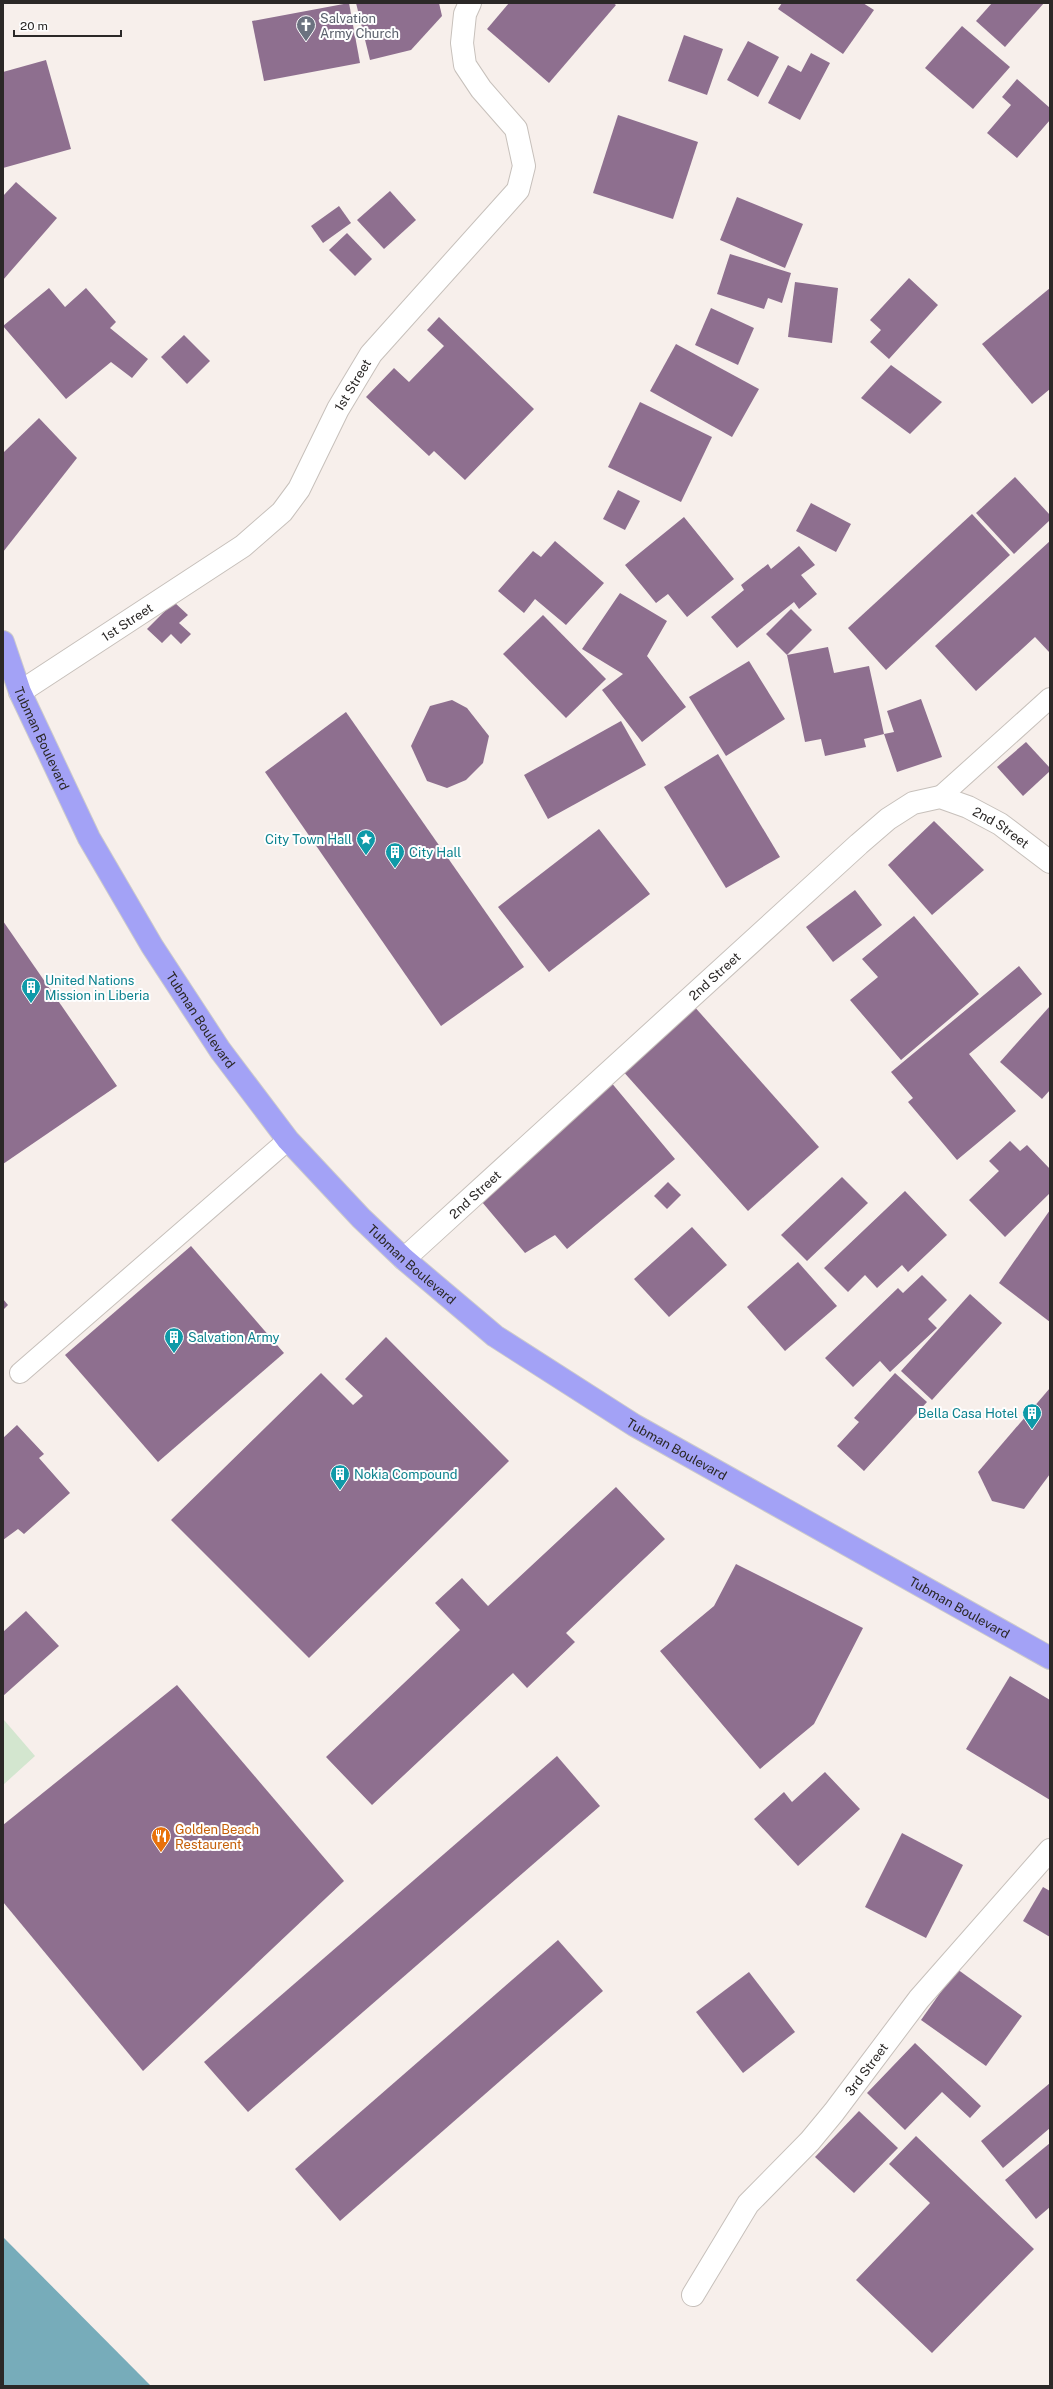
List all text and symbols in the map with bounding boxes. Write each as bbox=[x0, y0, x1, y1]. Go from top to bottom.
place label: Salvation Army Church bbox=[320, 11, 399, 41]
scale bar bbox=[14, 12, 121, 38]
church icon: Salvation Army Church bbox=[295, 14, 317, 42]
text: 20 m bbox=[20, 19, 48, 33]
street label: 1st Street bbox=[332, 356, 374, 414]
street label: 1st Street bbox=[99, 600, 156, 644]
street label: Tubman Boulevard bbox=[11, 685, 72, 793]
street label: 2nd Street bbox=[970, 804, 1032, 851]
place icon: City Town Hall bbox=[355, 828, 377, 856]
place label: City Town Hall bbox=[265, 832, 352, 847]
building icon: City Hall bbox=[384, 841, 406, 869]
place label: City Hall bbox=[409, 845, 461, 860]
street label: 2nd Street bbox=[686, 949, 743, 1004]
street label: Tubman Boulevard bbox=[163, 969, 238, 1071]
place label: United Nations Mission in Liberia bbox=[45, 973, 149, 1003]
building icon: United Nations Mission in Liberia bbox=[20, 976, 42, 1004]
street label: 2nd Street bbox=[446, 1167, 504, 1222]
street label: Tubman Boulevard bbox=[365, 1222, 459, 1307]
building icon: Salvation Army bbox=[163, 1326, 185, 1354]
place label: Salvation Army bbox=[188, 1330, 279, 1345]
building icon: Bella Casa Hotel bbox=[1021, 1402, 1043, 1430]
place label: Bella Casa Hotel bbox=[918, 1406, 1018, 1421]
street label: Tubman Boulevard bbox=[624, 1415, 729, 1483]
building icon: Nokia Compound bbox=[329, 1463, 351, 1491]
place label: Nokia Compound bbox=[354, 1467, 457, 1482]
street label: Tubman Boulevard bbox=[907, 1574, 1012, 1642]
place label: Golden Beach Restaurent bbox=[175, 1822, 259, 1852]
restaurant icon: Golden Beach Restaurent bbox=[150, 1825, 172, 1853]
street label: 3rd Street bbox=[842, 2040, 891, 2099]

